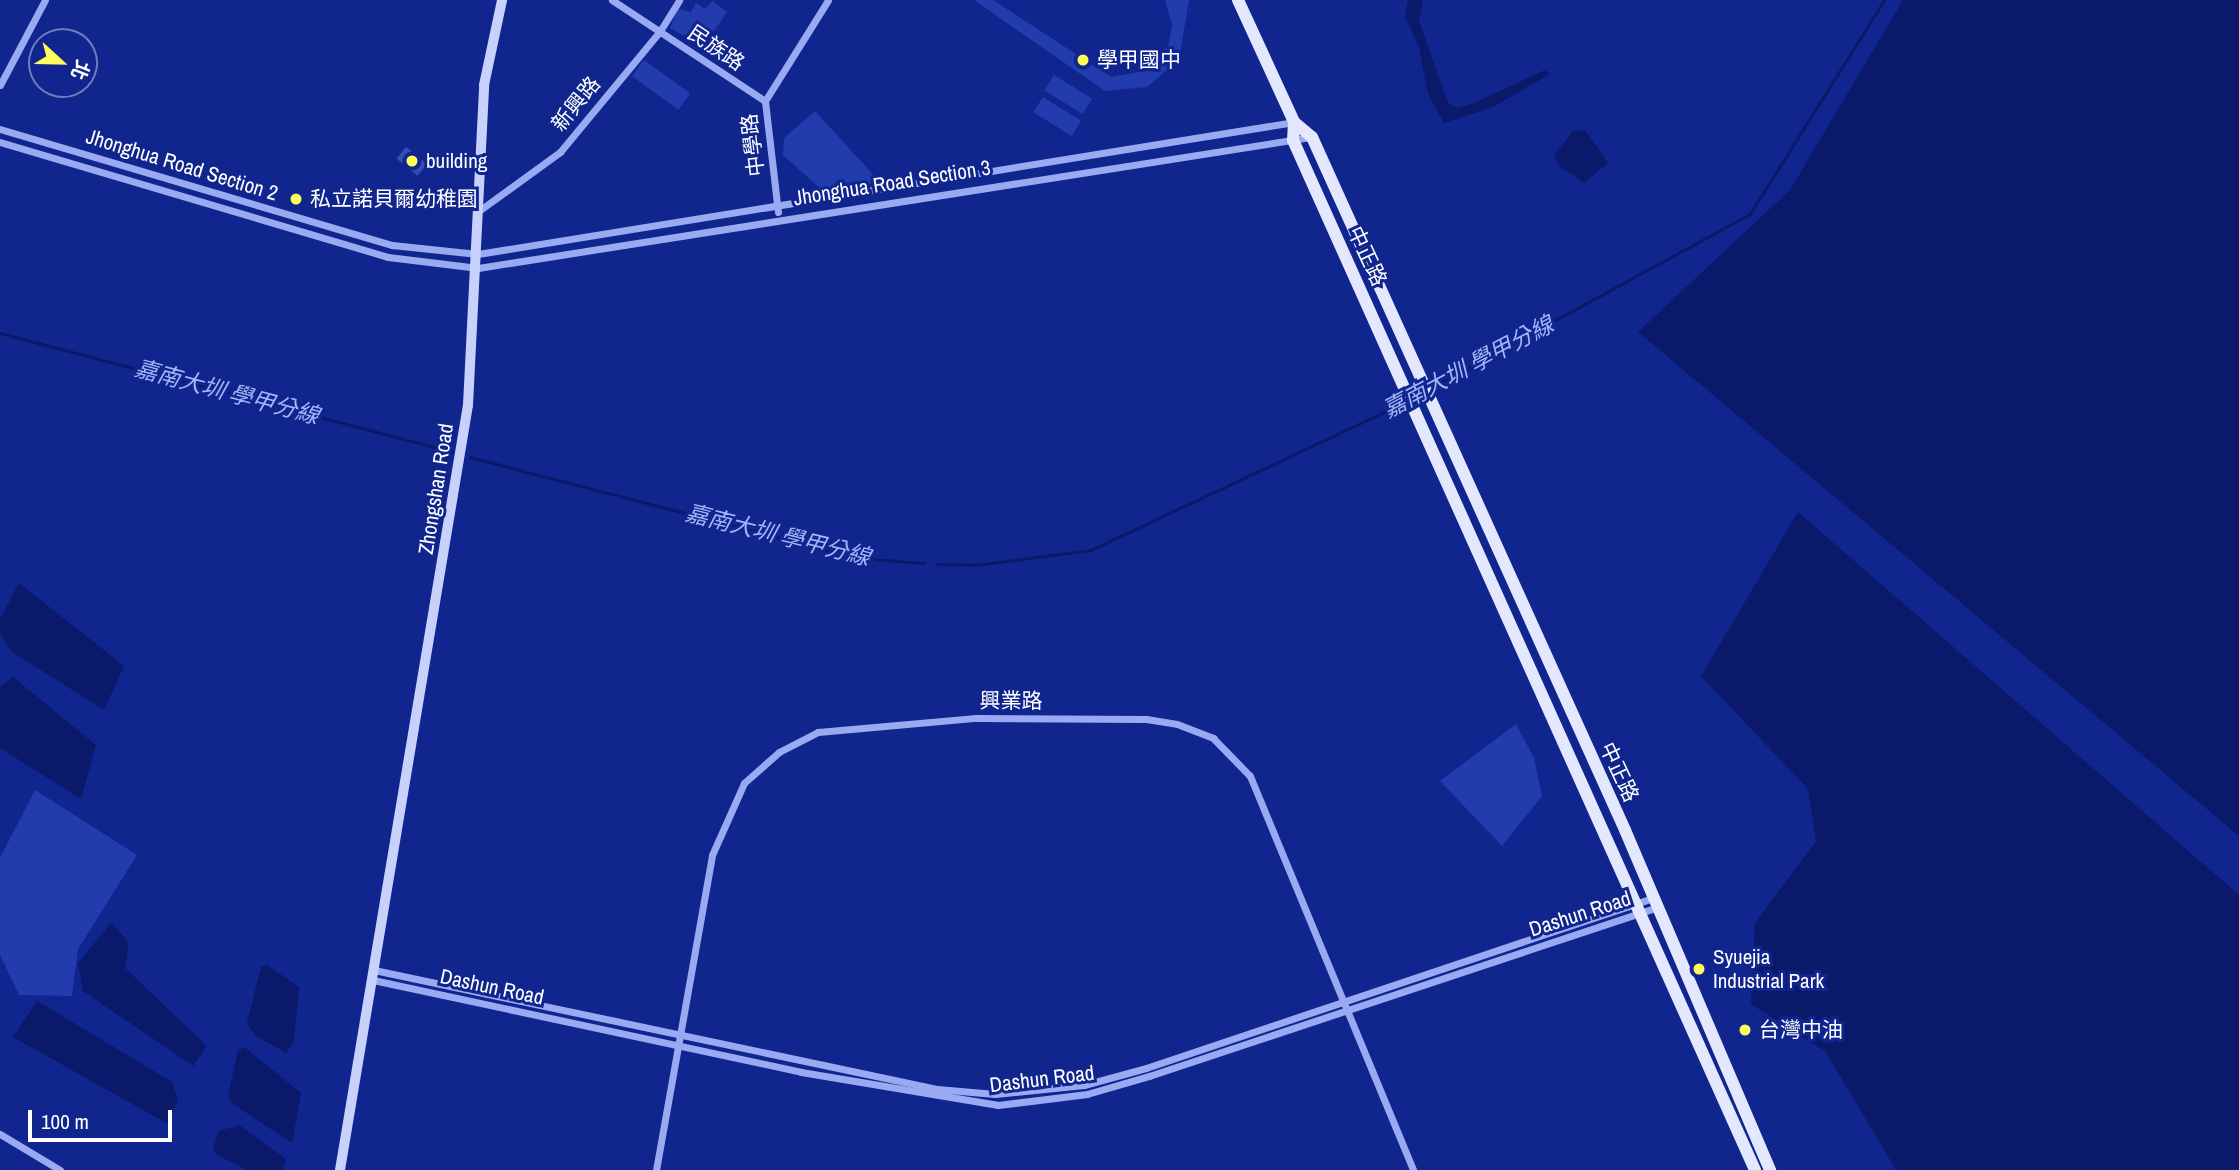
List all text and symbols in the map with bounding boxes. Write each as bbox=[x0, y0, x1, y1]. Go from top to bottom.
street label: 民族路 bbox=[683, 20, 749, 76]
north arrow bbox=[28, 28, 98, 98]
place label: 學甲國中 bbox=[1097, 47, 1181, 73]
marker: 學甲國中 bbox=[1075, 52, 1091, 68]
text: 北 bbox=[65, 56, 96, 84]
street label: 新興路 bbox=[546, 72, 606, 136]
street label: 中學路 bbox=[737, 112, 769, 178]
street label: Jhonghua Road Section 2 bbox=[83, 124, 281, 206]
place label: building bbox=[426, 148, 487, 174]
marker: building bbox=[404, 153, 420, 169]
street label: Jhonghua Road Section 3 bbox=[792, 155, 992, 211]
place label: 私立諾貝爾幼稚園 bbox=[310, 186, 478, 212]
marker: 私立諾貝爾幼稚園 bbox=[288, 191, 304, 207]
street label: 中正路 bbox=[1342, 222, 1392, 290]
water label: 嘉南大圳 學甲分線 bbox=[1378, 310, 1558, 424]
water label: 嘉南大圳 學甲分線 bbox=[132, 354, 322, 430]
street label: Zhongshan Road bbox=[413, 422, 459, 556]
water label: 嘉南大圳 學甲分線 bbox=[683, 499, 873, 571]
street label: 興業路 bbox=[980, 688, 1042, 714]
street label: 中正路 bbox=[1594, 738, 1644, 806]
street label: Dashun Road bbox=[1526, 886, 1634, 942]
place label: Syuejia Industrial Park bbox=[1713, 944, 1824, 994]
marker: Syuejia Industrial Park bbox=[1691, 961, 1707, 977]
street label: Dashun Road bbox=[438, 964, 546, 1010]
place label: 台灣中油 bbox=[1759, 1017, 1843, 1043]
marker: 台灣中油 bbox=[1737, 1022, 1753, 1038]
street label: Dashun Road bbox=[988, 1060, 1096, 1098]
scale bar bbox=[32, 1096, 175, 1140]
text: 100 m bbox=[41, 1107, 89, 1136]

